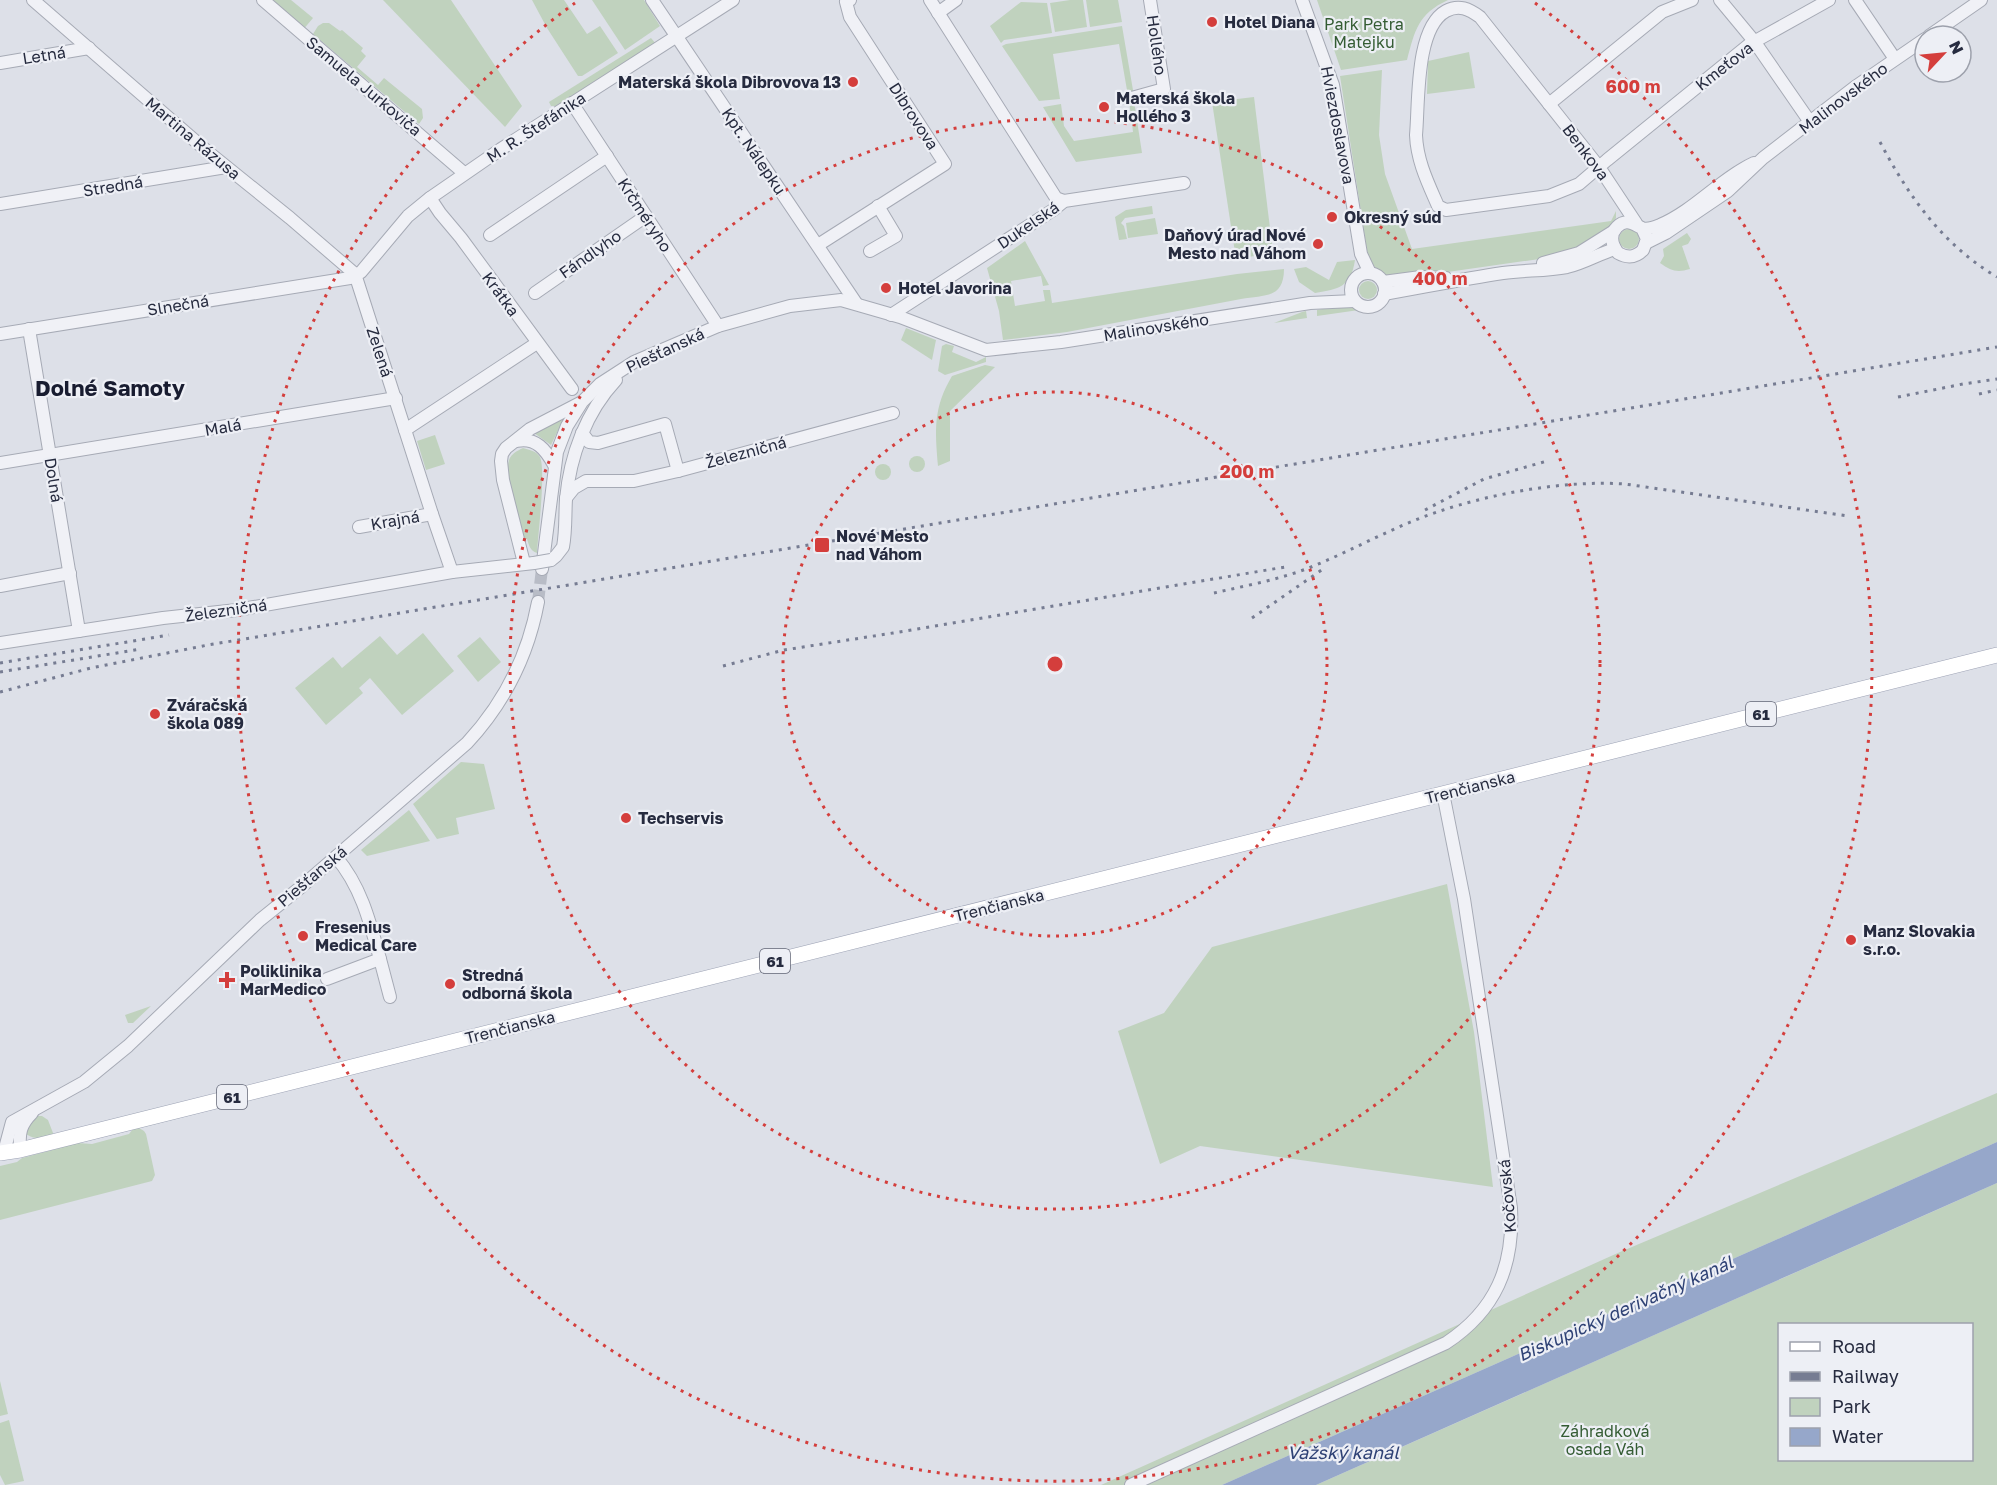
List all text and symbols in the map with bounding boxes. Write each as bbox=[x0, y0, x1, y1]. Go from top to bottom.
place label: Hotel Diana bbox=[1224, 12, 1315, 32]
street label: Hollého bbox=[1143, 14, 1171, 76]
park label: Park Petra Matejku bbox=[1324, 14, 1404, 52]
marker: Hotel Diana bbox=[1205, 15, 1219, 29]
north arrow bbox=[1913, 24, 1973, 84]
street label: Samuela Jurkoviča bbox=[302, 32, 426, 140]
street label: Kmeťova bbox=[1691, 37, 1757, 95]
text: N bbox=[1945, 38, 1968, 57]
street label: Letná bbox=[21, 42, 67, 68]
street label: Malinovského bbox=[1795, 58, 1891, 138]
street label: Hviezdoslavova bbox=[1317, 64, 1359, 186]
place label: Materská škola Dibrovova 13 bbox=[618, 72, 841, 92]
marker: Materská škola Dibrovova 13 bbox=[846, 75, 860, 89]
text: 600 m bbox=[1605, 75, 1661, 97]
street label: Dibrovova bbox=[885, 79, 943, 153]
street label: M. R. Štefánika bbox=[483, 87, 589, 167]
place label: Materská škola Hollého 3 bbox=[1116, 88, 1235, 126]
street label: Martina Rázusa bbox=[141, 92, 245, 184]
marker: Materská škola Hollého 3 bbox=[1097, 100, 1111, 114]
street label: Kpt. Nálepku bbox=[718, 104, 790, 198]
street label: Benkova bbox=[1558, 120, 1614, 184]
street label: Stredná bbox=[82, 171, 144, 201]
street label: Krčméryho bbox=[614, 174, 676, 256]
street label: Dukelská bbox=[993, 197, 1063, 253]
place label: Okresný súd bbox=[1344, 207, 1442, 227]
marker: Okresný súd bbox=[1325, 210, 1339, 224]
street label: Fándlyho bbox=[555, 225, 625, 283]
place label: Daňový úrad Nové Mesto nad Váhom bbox=[1164, 225, 1306, 263]
marker: Daňový úrad Nové Mesto nad Váhom bbox=[1311, 237, 1325, 251]
text: 400 m bbox=[1413, 267, 1467, 289]
street label: Krátka bbox=[478, 268, 524, 320]
place label: Hotel Javorina bbox=[898, 278, 1012, 298]
marker: Hotel Javorina bbox=[879, 281, 893, 295]
street label: Slnečná bbox=[146, 290, 210, 320]
street label: Malinovského bbox=[1102, 309, 1210, 345]
street label: Piešťanská bbox=[623, 323, 707, 377]
street label: Zelená bbox=[363, 324, 397, 380]
district label: Dolné Samoty bbox=[35, 374, 185, 401]
street label: Malá bbox=[203, 414, 243, 440]
street label: Železničná bbox=[703, 432, 789, 472]
street label: Dolná bbox=[41, 456, 67, 504]
text: 200 m bbox=[1220, 460, 1274, 482]
street label: Krajná bbox=[369, 506, 421, 534]
place label: Nové Mesto nad Váhom bbox=[836, 526, 929, 564]
marker: Nové Mesto nad Váhom bbox=[813, 536, 831, 554]
street label: Železničná bbox=[184, 594, 268, 626]
centre of rings bbox=[1045, 654, 1065, 674]
place label: Zváračská škola 089 bbox=[167, 695, 247, 733]
road number: 61 bbox=[1746, 702, 1776, 726]
marker: Zváračská škola 089 bbox=[148, 707, 162, 721]
street label: Trenčianska bbox=[1423, 766, 1517, 808]
place label: Techservis bbox=[638, 808, 723, 828]
marker: Techservis bbox=[619, 811, 633, 825]
street label: Piešťanská bbox=[273, 841, 351, 911]
street label: Trenčianska bbox=[952, 884, 1046, 926]
place label: Fresenius Medical Care bbox=[315, 917, 417, 955]
place label: Manz Slovakia s.r.o. bbox=[1863, 921, 1975, 959]
marker: Fresenius Medical Care bbox=[296, 929, 310, 943]
marker: Manz Slovakia s.r.o. bbox=[1844, 933, 1858, 947]
road number: 61 bbox=[760, 949, 790, 973]
place label: Poliklinika MarMedico bbox=[240, 961, 327, 999]
place label: Stredná odborná škola bbox=[462, 965, 572, 1003]
marker: Poliklinika MarMedico bbox=[218, 971, 236, 989]
marker: Stredná odborná škola bbox=[443, 977, 457, 991]
street label: Trenčianska bbox=[463, 1006, 557, 1048]
road number: 61 bbox=[217, 1085, 247, 1109]
street label: Kočovská bbox=[1494, 1158, 1520, 1234]
water label: Biskupický derivačný kanál bbox=[1514, 1250, 1737, 1366]
legend bbox=[1778, 1323, 1973, 1461]
text: Road bbox=[1832, 1335, 1876, 1357]
text: Railway bbox=[1832, 1365, 1899, 1387]
text: Park bbox=[1832, 1395, 1871, 1417]
park label: Záhradková osada Váh bbox=[1561, 1421, 1649, 1459]
text: Water bbox=[1832, 1425, 1883, 1447]
water label: Važský kanál bbox=[1287, 1441, 1400, 1463]

